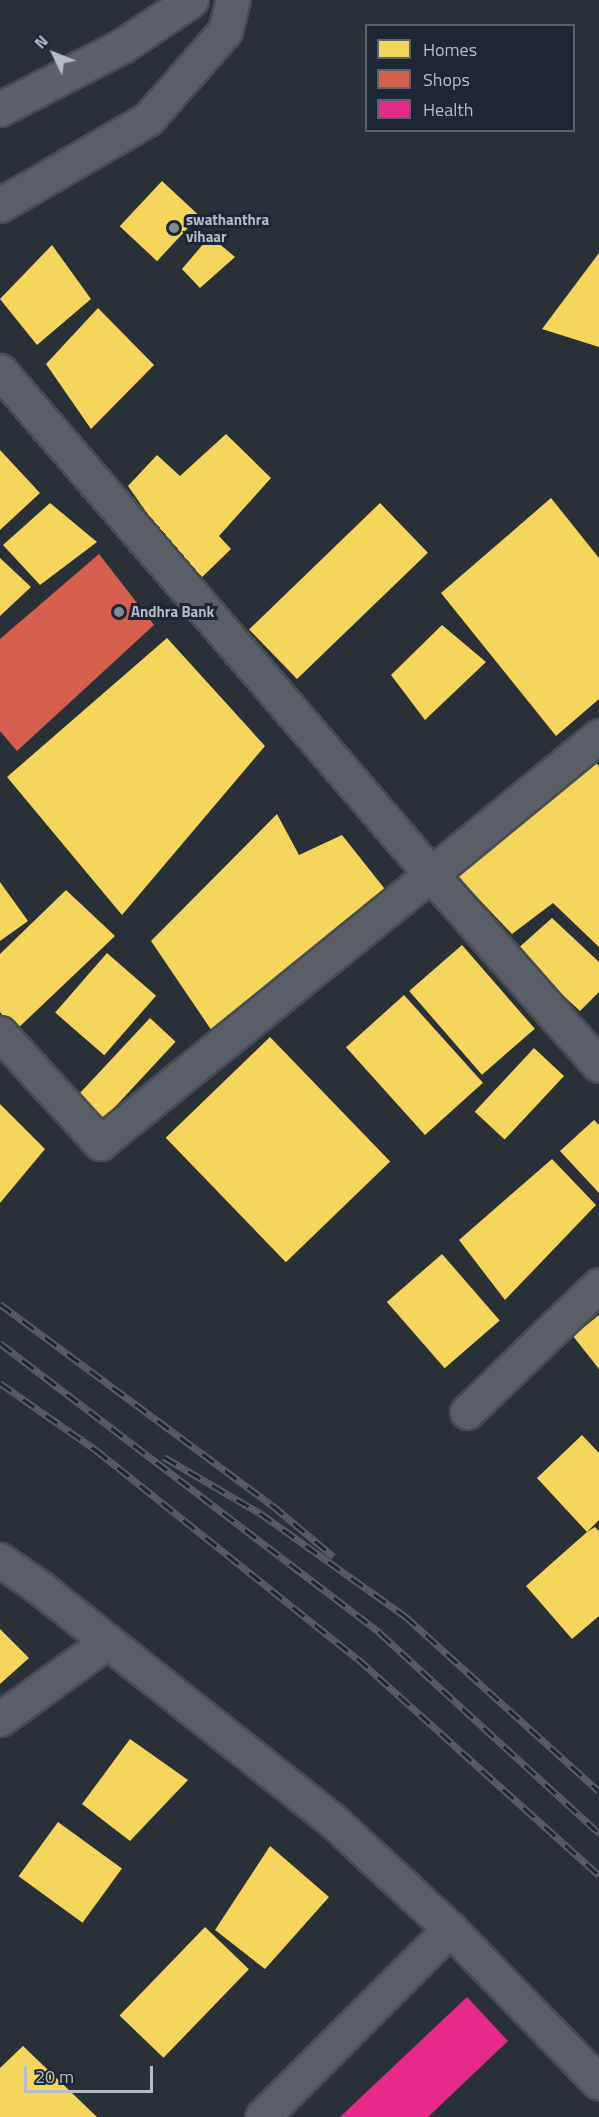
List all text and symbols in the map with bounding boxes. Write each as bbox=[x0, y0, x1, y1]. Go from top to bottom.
north arrow bbox=[24, 24, 84, 84]
legend bbox=[365, 24, 575, 132]
text: N bbox=[28, 29, 53, 54]
text: Homes bbox=[423, 36, 477, 63]
text: Shops bbox=[423, 66, 470, 93]
text: Health bbox=[423, 96, 473, 123]
place label: swathanthra vihaar bbox=[186, 210, 269, 245]
marker: swathanthra vihaar bbox=[167, 221, 181, 235]
place label: Andhra Bank bbox=[131, 603, 214, 621]
marker: Andhra Bank bbox=[112, 605, 126, 619]
scale bar bbox=[27, 2054, 156, 2092]
text: 20 m bbox=[35, 2063, 74, 2090]

